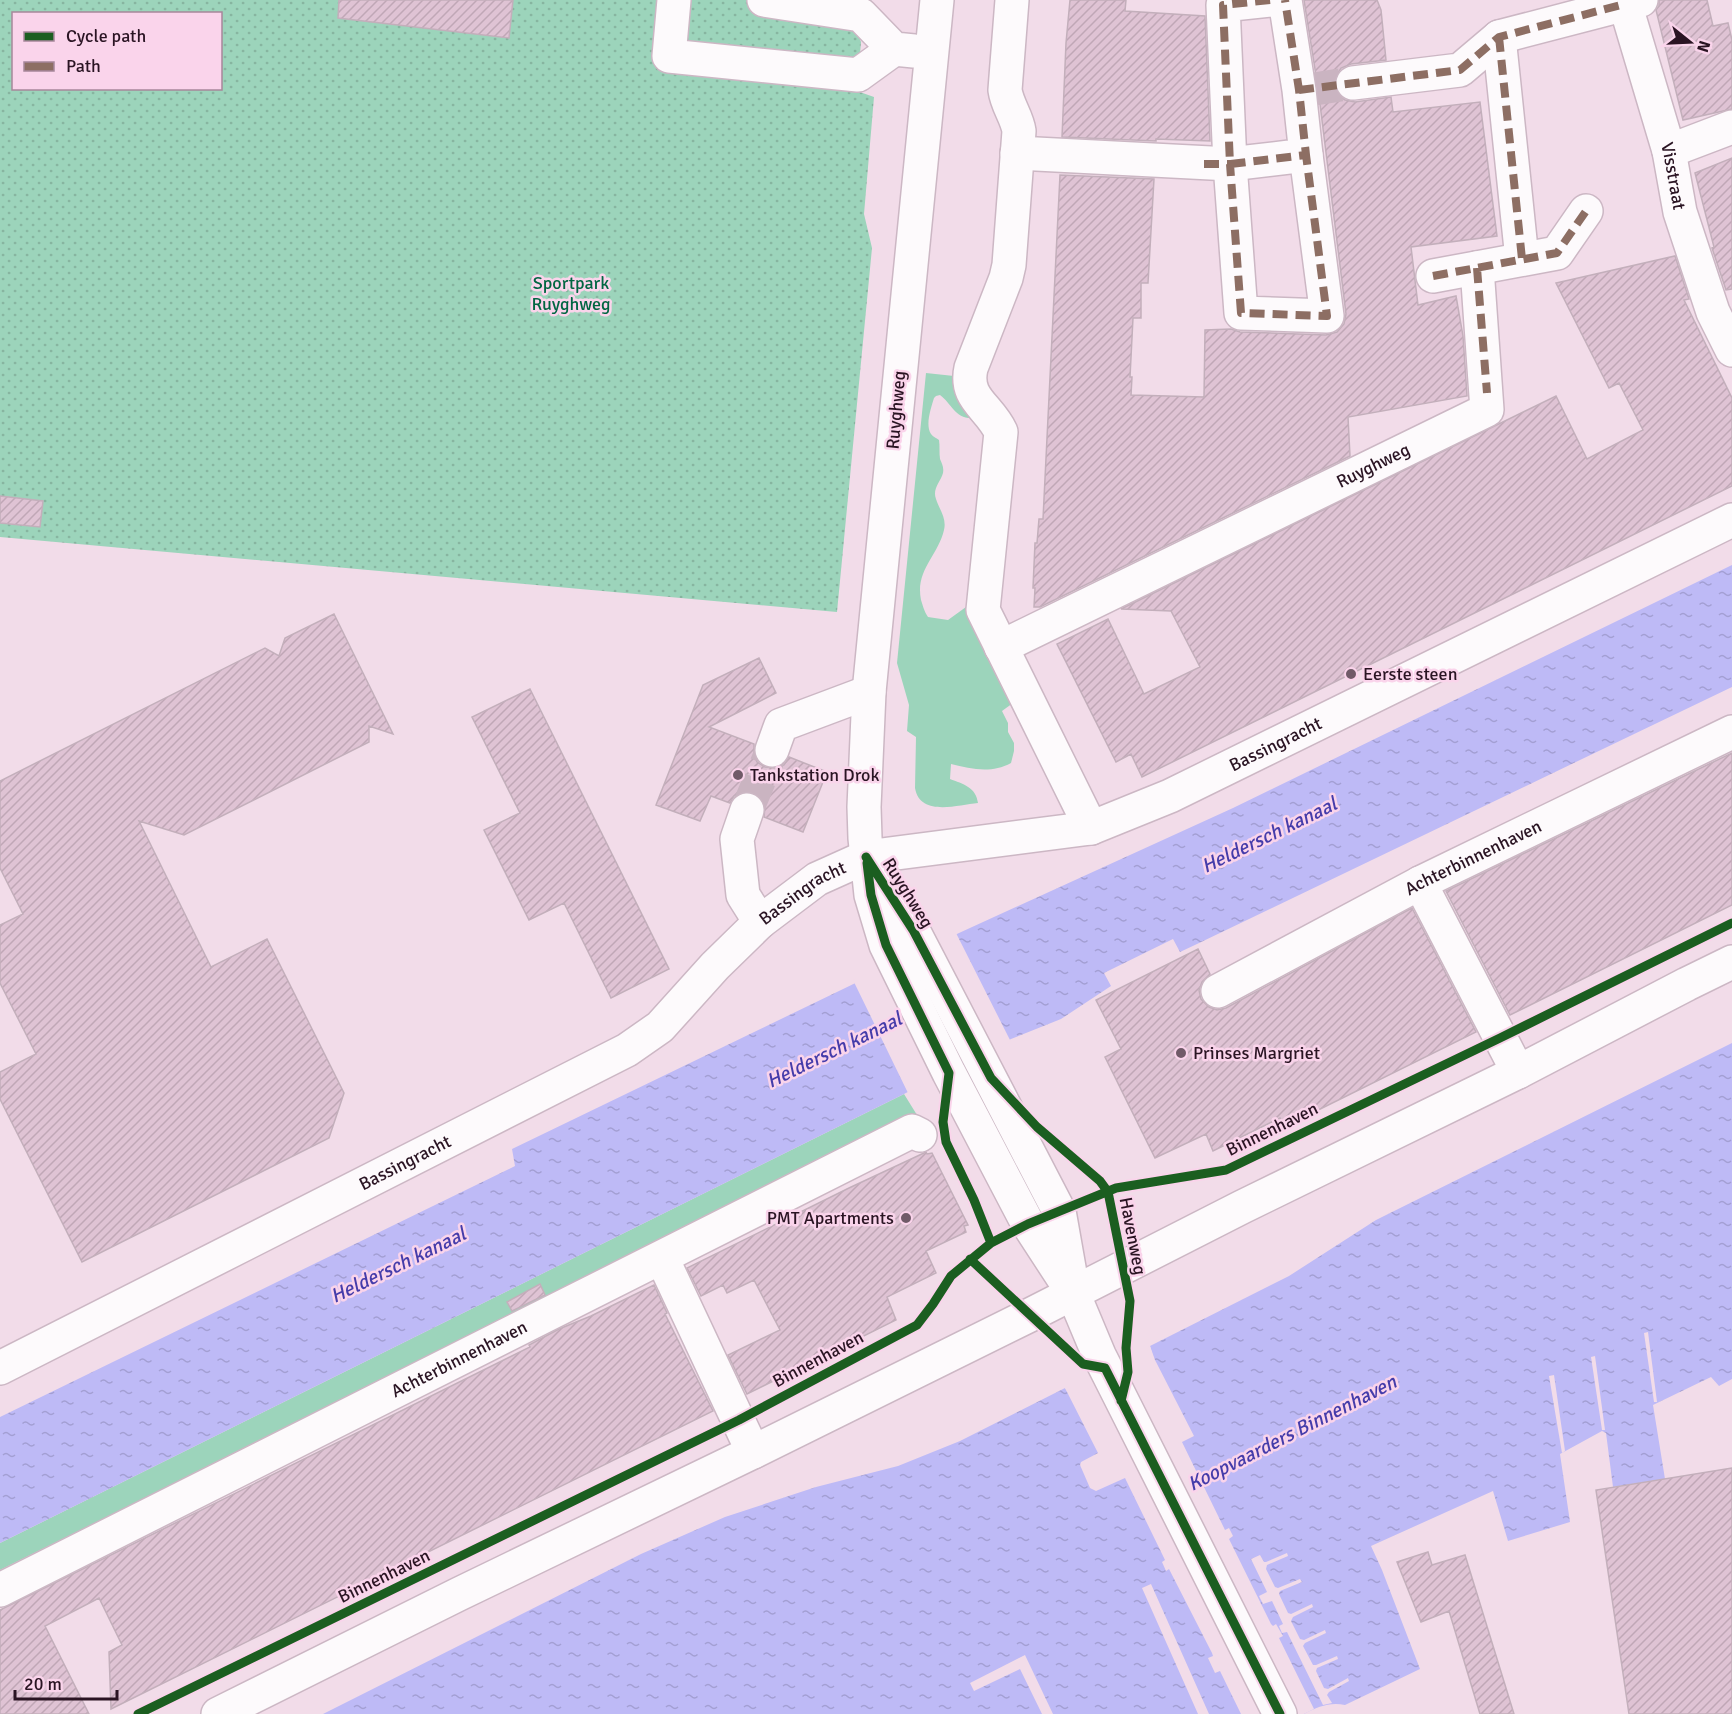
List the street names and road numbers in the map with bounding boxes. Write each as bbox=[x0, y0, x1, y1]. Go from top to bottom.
street label: Visstraat bbox=[1656, 140, 1690, 212]
street label: Ruyghweg bbox=[882, 370, 910, 450]
street label: Ruyghweg bbox=[1333, 438, 1413, 493]
street label: Bassingracht bbox=[1226, 712, 1325, 776]
street label: Achterbinnenhaven bbox=[1401, 815, 1545, 900]
street label: Ruyghweg bbox=[878, 854, 938, 932]
street label: Bassingracht bbox=[755, 857, 849, 930]
street label: Binnenhaven bbox=[1222, 1097, 1322, 1161]
street label: Bassingracht bbox=[355, 1130, 455, 1195]
street label: Havenweg bbox=[1115, 1195, 1151, 1277]
street label: Achterbinnenhaven bbox=[387, 1316, 531, 1402]
street label: Binnenhaven bbox=[769, 1326, 867, 1392]
street label: Binnenhaven bbox=[334, 1544, 434, 1608]

